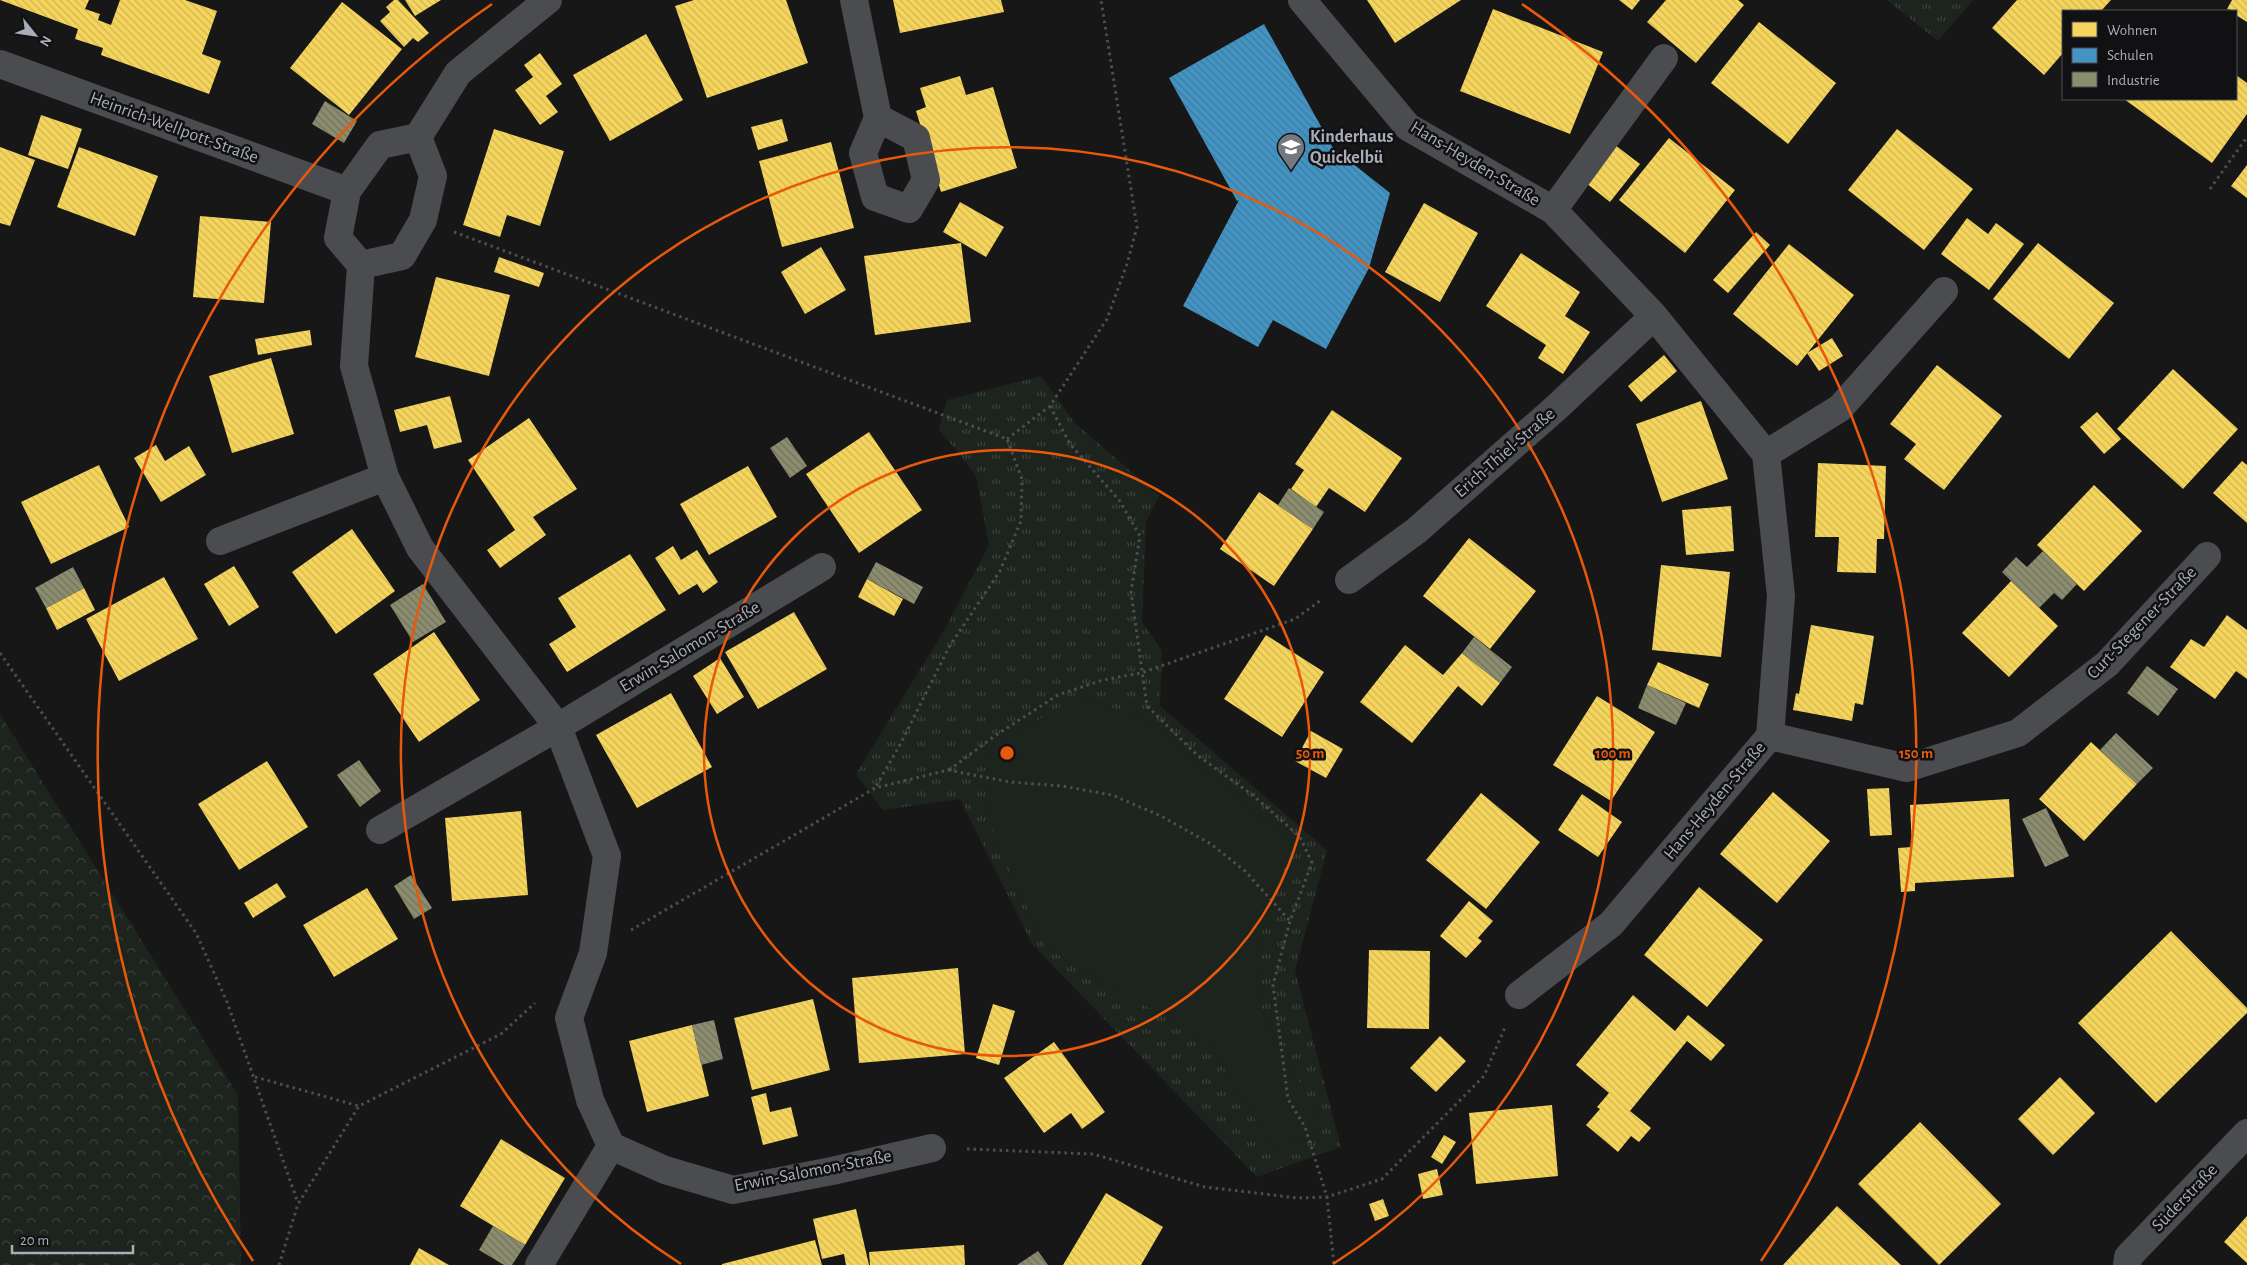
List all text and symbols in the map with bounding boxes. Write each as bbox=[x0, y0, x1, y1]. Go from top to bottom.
north arrow bbox=[10, 10, 60, 60]
legend bbox=[2062, 10, 2237, 100]
text: Wohnen bbox=[2107, 23, 2157, 38]
text: N bbox=[37, 33, 54, 49]
text: Schulen bbox=[2107, 48, 2153, 63]
text: Industrie bbox=[2107, 73, 2160, 88]
street label: Heinrich-Wellpott-Straße bbox=[87, 89, 261, 167]
street label: Hans-Heyden-Straße bbox=[1407, 118, 1543, 210]
place label: Kinderhaus Quickelbü bbox=[1310, 128, 1393, 167]
school or university icon: Kinderhaus Quickelbü bbox=[1276, 132, 1306, 171]
street label: Erich-Thiel-Straße bbox=[1451, 405, 1559, 501]
street label: Curt-Stegener-Straße bbox=[2084, 563, 2200, 683]
street label: Erwin-Salomon-Straße bbox=[617, 598, 763, 696]
street label: Hans-Heyden-Straße bbox=[1661, 739, 1769, 863]
centre of rings bbox=[998, 744, 1016, 762]
text: 50 m bbox=[1296, 746, 1324, 761]
text: 100 m bbox=[1595, 746, 1631, 761]
text: 150 m bbox=[1899, 746, 1933, 761]
street label: Erwin-Salomon-Straße bbox=[733, 1147, 893, 1195]
street label: Süderstraße bbox=[2149, 1161, 2221, 1235]
scale bar bbox=[12, 1222, 134, 1254]
text: 20 m bbox=[20, 1233, 49, 1248]

